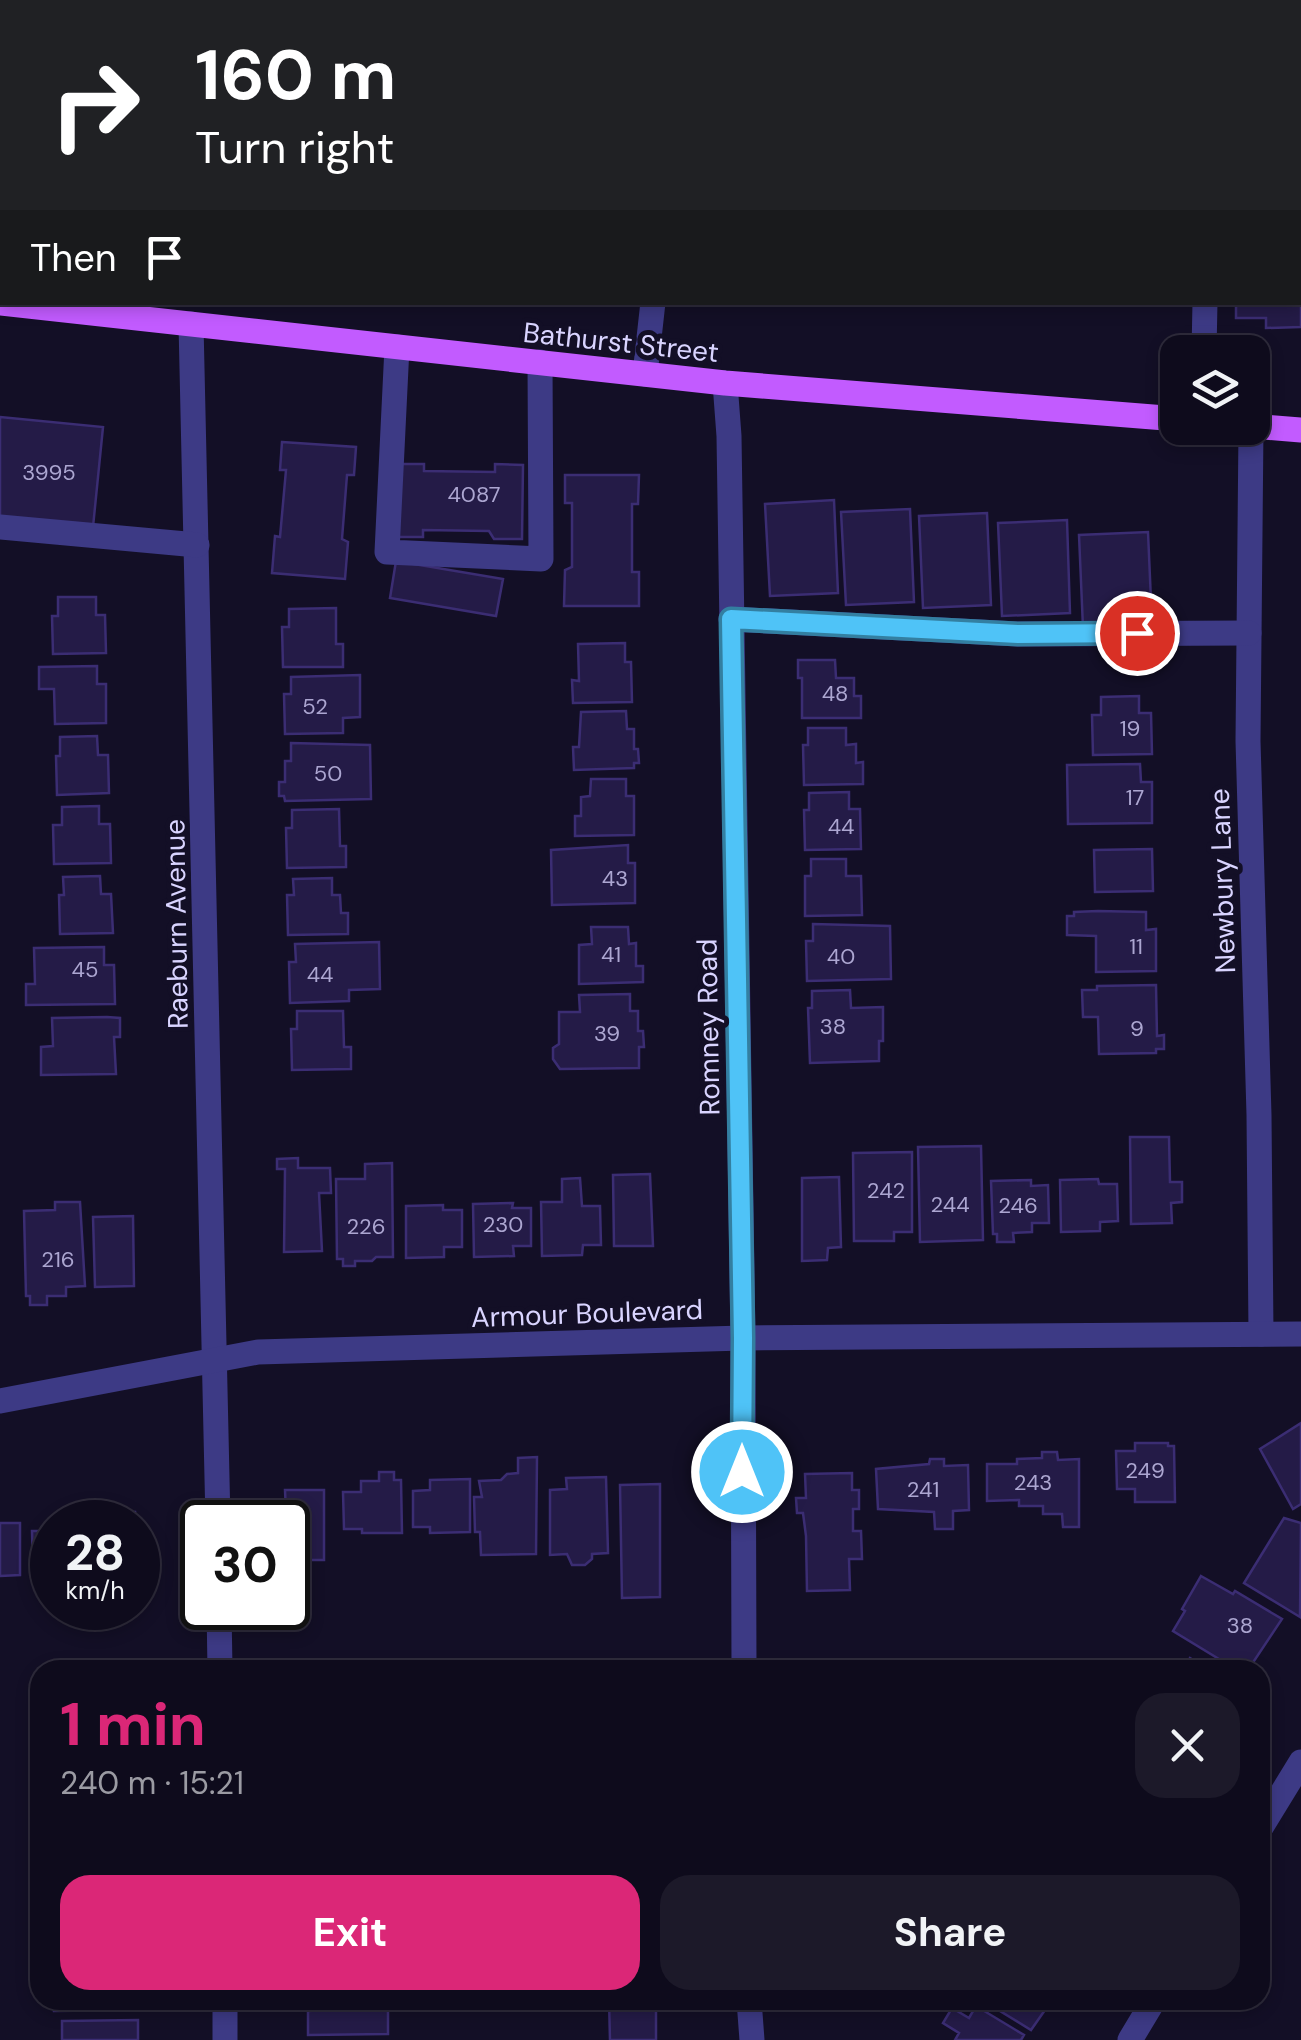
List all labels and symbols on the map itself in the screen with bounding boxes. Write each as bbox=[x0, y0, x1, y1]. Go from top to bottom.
street label: Bathurst Street bbox=[521, 314, 721, 371]
house number: 3995 bbox=[22, 458, 76, 487]
house number: 4087 bbox=[448, 480, 500, 509]
pin bbox=[1095, 591, 1180, 676]
house number: 48 bbox=[822, 679, 848, 708]
house number: 52 bbox=[302, 692, 328, 721]
house number: 19 bbox=[1120, 714, 1140, 743]
house number: 50 bbox=[314, 759, 342, 788]
house number: 17 bbox=[1126, 783, 1144, 812]
street label: Newbury Lane bbox=[1201, 788, 1244, 974]
house number: 44 bbox=[828, 812, 854, 841]
street label: Raeburn Avenue bbox=[156, 819, 197, 1029]
house number: 43 bbox=[602, 864, 628, 893]
house number: 11 bbox=[1129, 932, 1143, 961]
street label: Romney Road bbox=[688, 938, 729, 1116]
house number: 41 bbox=[601, 940, 621, 969]
house number: 40 bbox=[827, 942, 855, 971]
house number: 45 bbox=[72, 955, 98, 984]
house number: 44 bbox=[307, 960, 333, 989]
house number: 38 bbox=[820, 1012, 846, 1041]
house number: 9 bbox=[1130, 1014, 1144, 1043]
house number: 39 bbox=[594, 1019, 620, 1048]
house number: 242 bbox=[867, 1176, 905, 1205]
house number: 244 bbox=[930, 1190, 970, 1219]
house number: 246 bbox=[998, 1191, 1038, 1220]
house number: 230 bbox=[483, 1210, 523, 1239]
house number: 226 bbox=[346, 1212, 386, 1241]
house number: 216 bbox=[41, 1245, 75, 1274]
street label: Armour Boulevard bbox=[470, 1291, 704, 1336]
position arrow bbox=[690, 1420, 794, 1524]
house number: 249 bbox=[1125, 1456, 1165, 1485]
house number: 243 bbox=[1014, 1468, 1052, 1497]
house number: 241 bbox=[907, 1475, 939, 1504]
speed limit sign: 30 bbox=[180, 1500, 310, 1630]
house number: 38 bbox=[1227, 1611, 1253, 1640]

